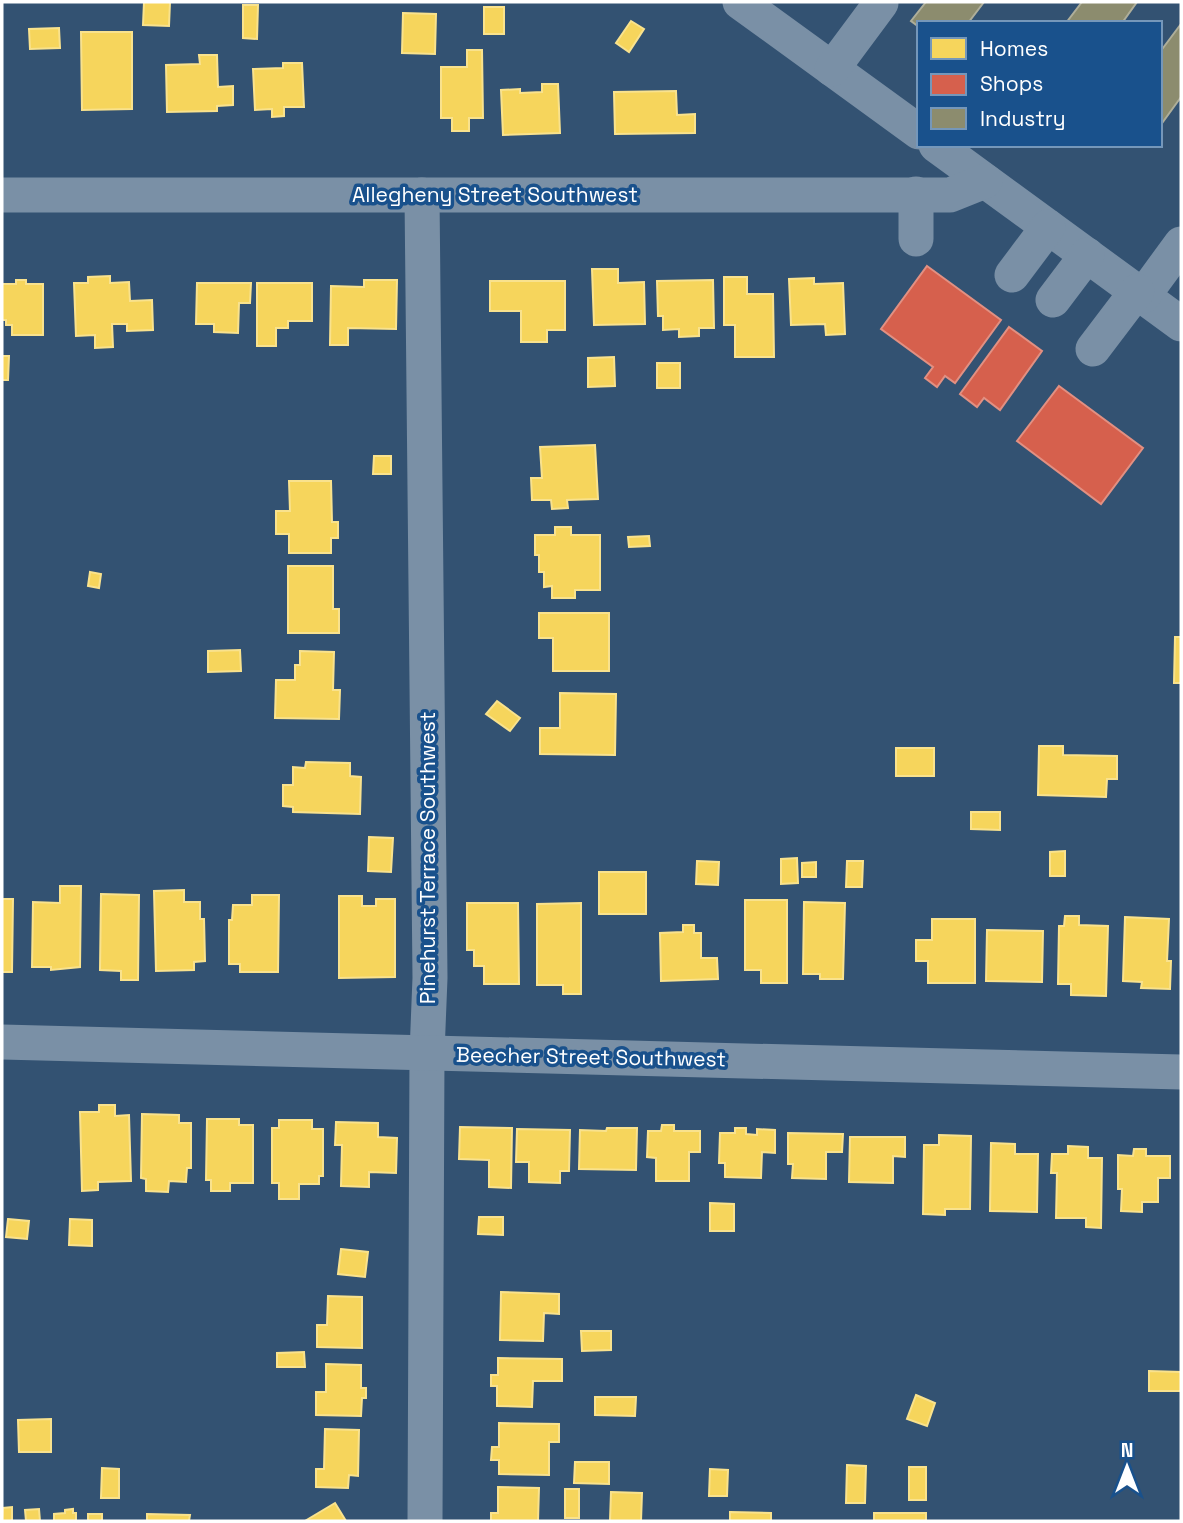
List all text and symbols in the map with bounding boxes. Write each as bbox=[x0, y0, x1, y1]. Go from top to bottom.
legend bbox=[917, 21, 1162, 147]
text: Homes bbox=[980, 35, 1048, 62]
text: Shops bbox=[980, 70, 1043, 97]
text: Industry bbox=[980, 105, 1066, 132]
street label: Allegheny Street Southwest bbox=[352, 181, 638, 208]
street label: Pinehurst Terrace Southwest bbox=[414, 712, 441, 1004]
street label: Beecher Street Southwest bbox=[456, 1041, 726, 1072]
north arrow bbox=[1092, 1432, 1162, 1502]
text: N bbox=[1121, 1438, 1133, 1463]

